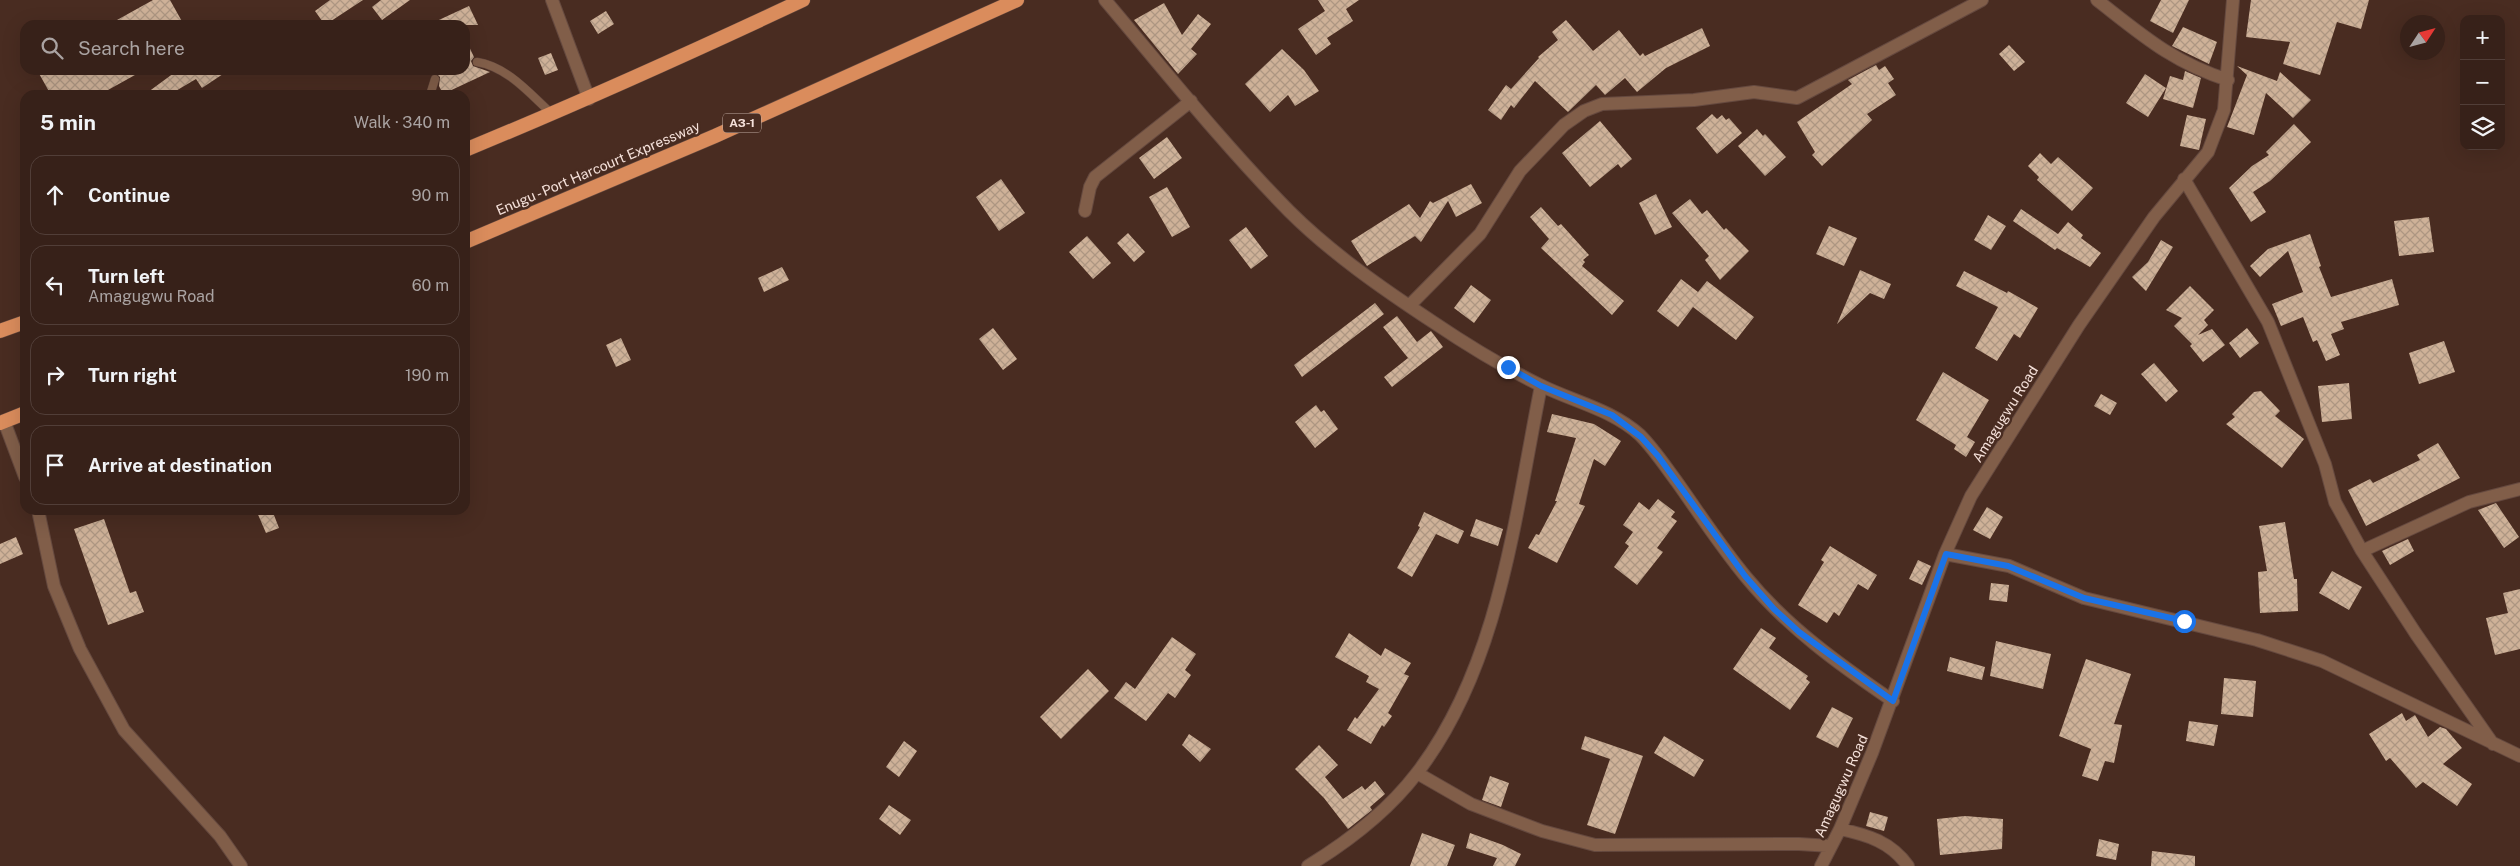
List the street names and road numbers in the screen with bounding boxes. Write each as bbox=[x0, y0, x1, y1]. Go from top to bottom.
road number: A3-1 bbox=[723, 114, 761, 132]
street label: Enugu - Port Harcourt Expressway bbox=[494, 117, 703, 218]
street label: Amagugwu Road bbox=[1969, 363, 2041, 465]
street label: Amagugwu Road bbox=[1811, 732, 1871, 840]

